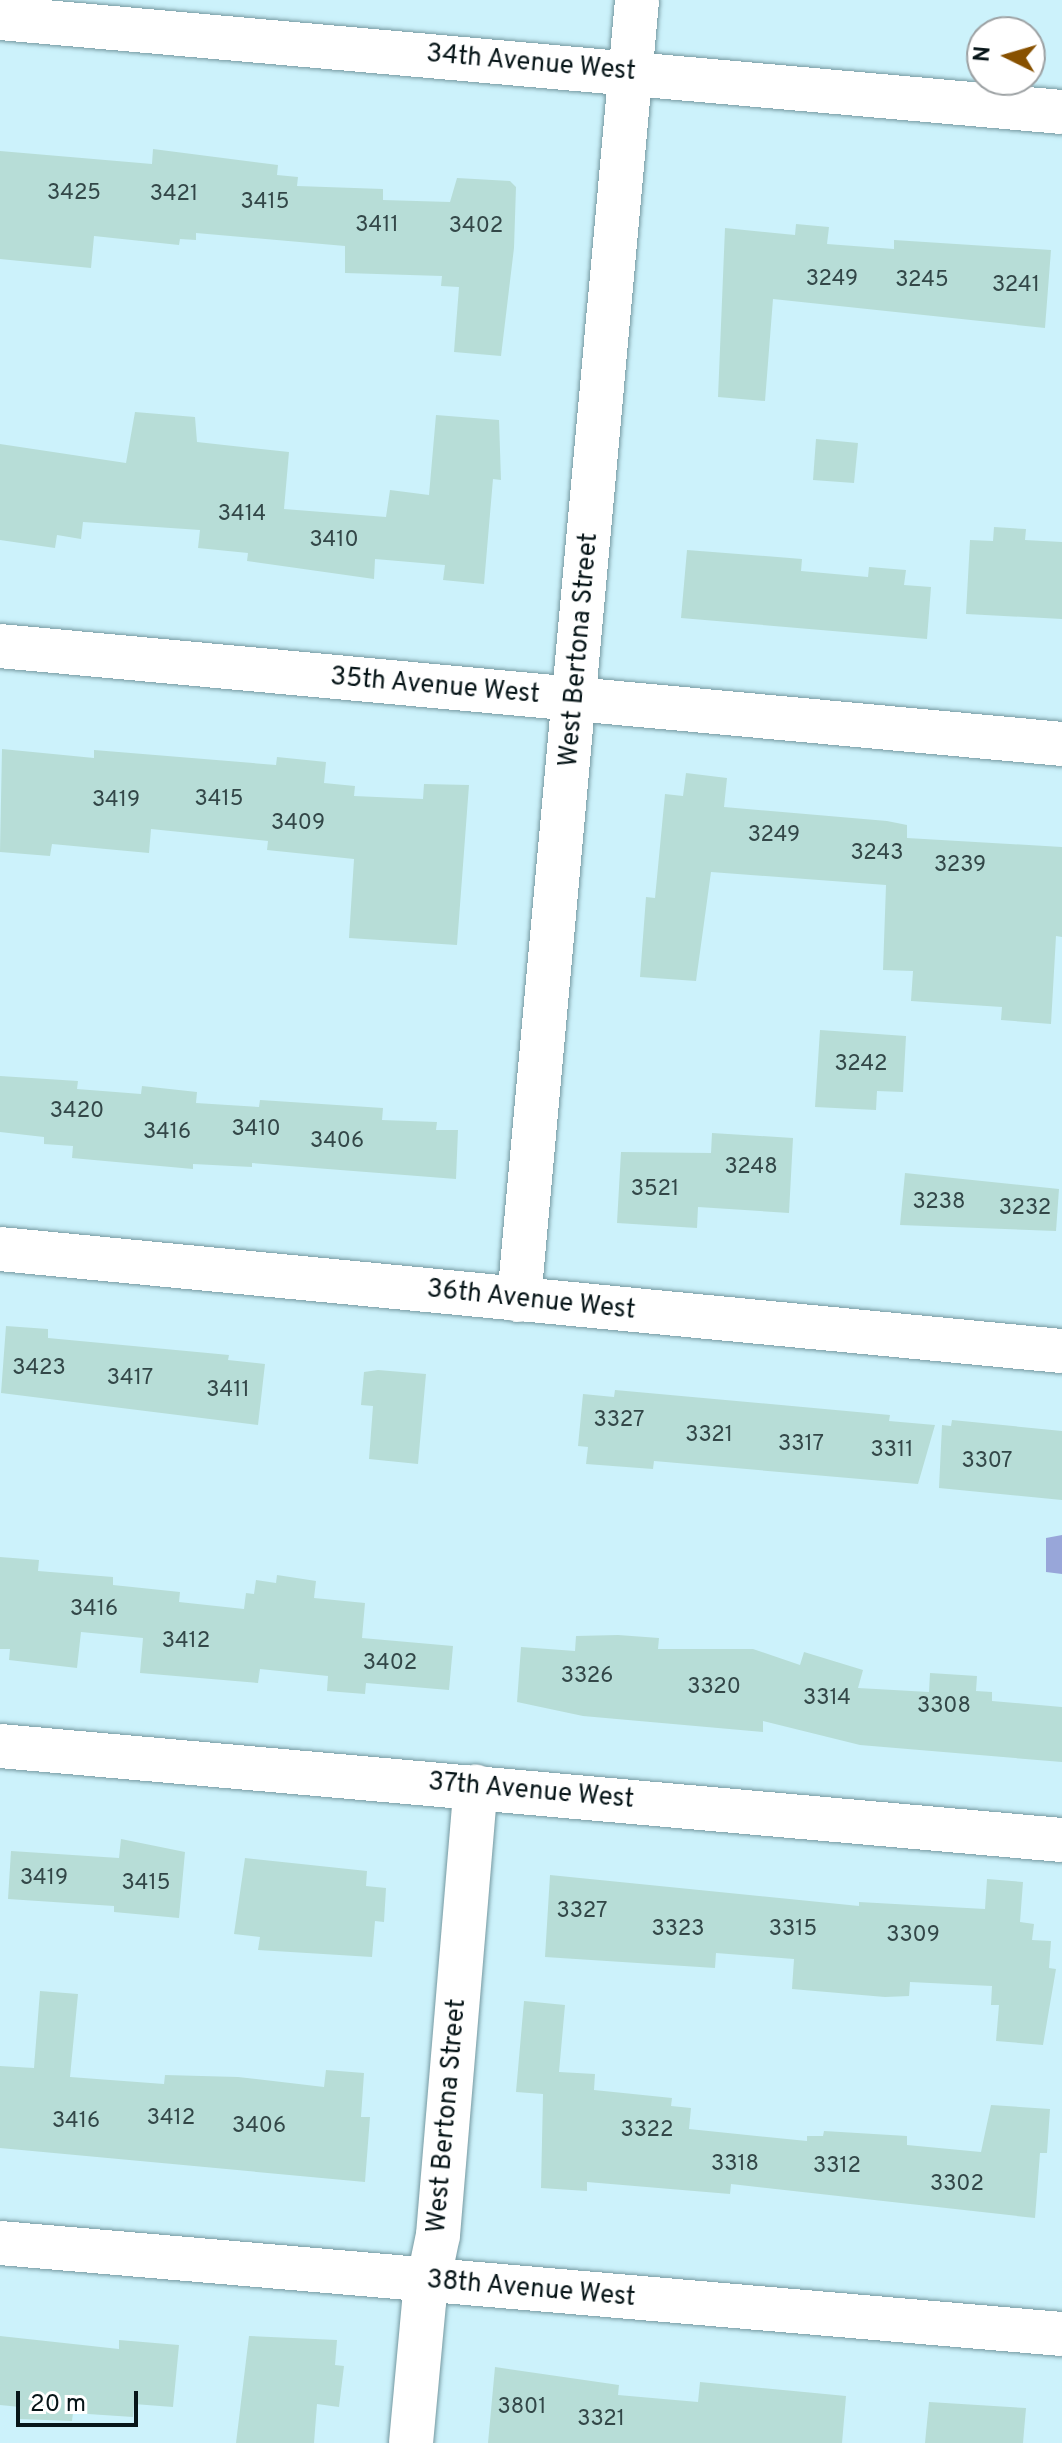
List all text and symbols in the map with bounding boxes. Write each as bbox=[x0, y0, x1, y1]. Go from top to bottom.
north arrow bbox=[966, 16, 1046, 96]
street label: 34th Avenue West bbox=[424, 39, 638, 89]
text: N bbox=[969, 45, 998, 63]
house number: 3425 bbox=[47, 181, 101, 207]
house number: 3421 bbox=[150, 182, 198, 208]
house number: 3415 bbox=[241, 190, 289, 216]
house number: 3411 bbox=[355, 213, 399, 239]
house number: 3402 bbox=[449, 214, 503, 240]
house number: 3249 bbox=[806, 267, 858, 293]
house number: 3245 bbox=[895, 268, 949, 294]
house number: 3241 bbox=[992, 273, 1040, 299]
house number: 3414 bbox=[218, 502, 266, 528]
house number: 3410 bbox=[309, 528, 359, 554]
street label: West Bertona Street bbox=[554, 532, 606, 768]
street label: 35th Avenue West bbox=[328, 662, 542, 712]
house number: 3415 bbox=[195, 787, 243, 813]
house number: 3419 bbox=[92, 788, 140, 814]
house number: 3409 bbox=[271, 811, 325, 837]
house number: 3249 bbox=[748, 823, 800, 849]
house number: 3243 bbox=[851, 841, 903, 867]
house number: 3239 bbox=[934, 853, 986, 879]
house number: 3242 bbox=[834, 1052, 888, 1078]
house number: 3420 bbox=[50, 1099, 104, 1125]
house number: 3410 bbox=[231, 1117, 281, 1143]
house number: 3416 bbox=[143, 1120, 191, 1146]
house number: 3406 bbox=[310, 1129, 364, 1155]
house number: 3248 bbox=[724, 1155, 778, 1181]
house number: 3521 bbox=[631, 1177, 679, 1203]
house number: 3238 bbox=[913, 1190, 965, 1216]
house number: 3232 bbox=[999, 1196, 1051, 1222]
street label: 36th Avenue West bbox=[424, 1274, 638, 1328]
house number: 3423 bbox=[12, 1356, 66, 1382]
house number: 3417 bbox=[107, 1366, 153, 1392]
house number: 3411 bbox=[206, 1378, 250, 1404]
house number: 3327 bbox=[594, 1408, 644, 1434]
house number: 3321 bbox=[685, 1423, 733, 1449]
house number: 3317 bbox=[778, 1432, 824, 1458]
house number: 3311 bbox=[871, 1438, 913, 1464]
house number: 3307 bbox=[961, 1449, 1013, 1475]
house number: 3416 bbox=[70, 1597, 118, 1623]
house number: 3412 bbox=[162, 1629, 210, 1655]
house number: 3402 bbox=[363, 1651, 417, 1677]
house number: 3326 bbox=[561, 1664, 613, 1690]
house number: 3320 bbox=[687, 1675, 741, 1701]
house number: 3314 bbox=[803, 1686, 851, 1712]
house number: 3308 bbox=[917, 1694, 971, 1720]
street label: 37th Avenue West bbox=[426, 1767, 636, 1817]
house number: 3419 bbox=[20, 1866, 68, 1892]
house number: 3415 bbox=[122, 1871, 170, 1897]
house number: 3327 bbox=[557, 1899, 607, 1925]
house number: 3323 bbox=[652, 1917, 704, 1943]
house number: 3315 bbox=[769, 1917, 817, 1943]
house number: 3309 bbox=[886, 1923, 940, 1949]
street label: West Bertona Street bbox=[422, 1998, 474, 2234]
house number: 3412 bbox=[147, 2106, 195, 2132]
house number: 3416 bbox=[52, 2109, 100, 2135]
house number: 3406 bbox=[232, 2114, 286, 2140]
house number: 3322 bbox=[621, 2118, 673, 2144]
house number: 3318 bbox=[711, 2152, 759, 2178]
house number: 3312 bbox=[813, 2154, 861, 2180]
house number: 3302 bbox=[930, 2172, 984, 2198]
street label: 38th Avenue West bbox=[425, 2265, 637, 2315]
scale bar bbox=[20, 2375, 142, 2425]
text: 20 m bbox=[30, 2390, 86, 2420]
house number: 3801 bbox=[498, 2395, 546, 2421]
house number: 3321 bbox=[577, 2407, 625, 2433]

